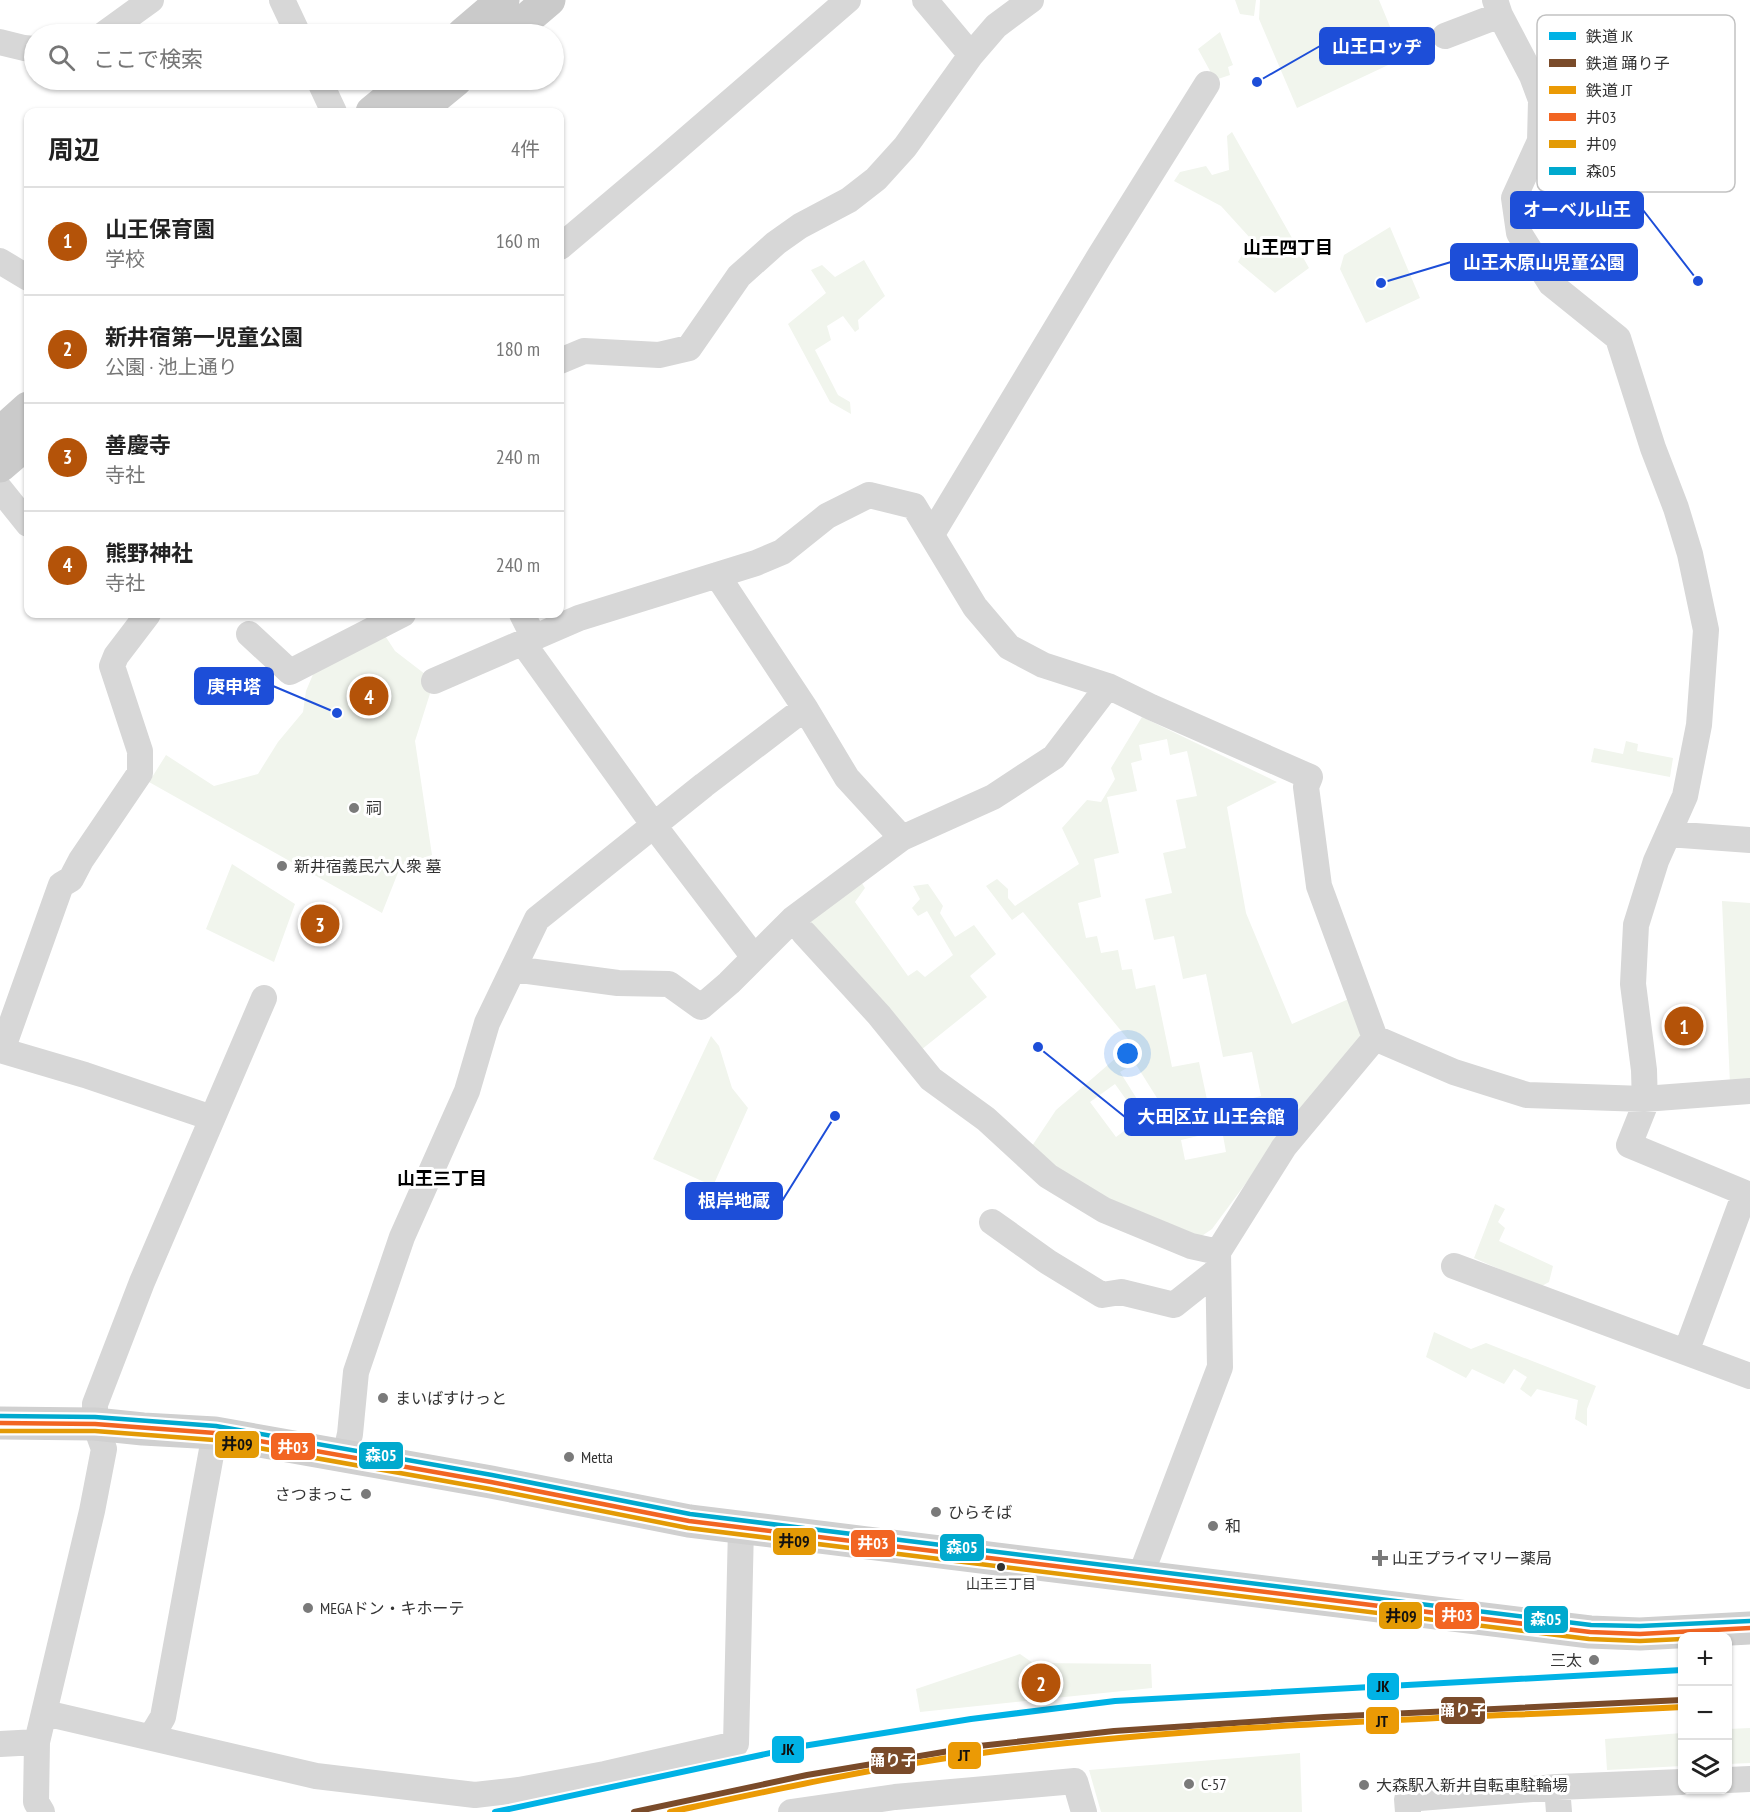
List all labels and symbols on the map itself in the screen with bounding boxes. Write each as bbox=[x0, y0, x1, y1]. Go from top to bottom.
legend bbox=[1537, 15, 1735, 192]
text: 鉄道 JK bbox=[1586, 26, 1633, 46]
callout: 山王ロッヂ bbox=[1320, 28, 1434, 64]
text: 山王ロッヂ bbox=[1332, 35, 1422, 58]
text: 鉄道 踊り子 bbox=[1586, 53, 1669, 73]
text: 鉄道 JT bbox=[1586, 80, 1632, 100]
text: 井03 bbox=[1586, 107, 1616, 127]
text: 井09 bbox=[1586, 134, 1616, 154]
text: 森05 bbox=[1586, 161, 1616, 181]
callout: オーベル山王 bbox=[1511, 192, 1643, 228]
text: オーベル山王 bbox=[1523, 198, 1631, 221]
district label: 山王四丁目 bbox=[1243, 236, 1333, 259]
callout: 山王木原山児童公園 bbox=[1451, 244, 1637, 280]
text: 山王木原山児童公園 bbox=[1463, 251, 1625, 274]
callout: 庚申塔 bbox=[195, 668, 273, 704]
pin: 4 bbox=[350, 674, 388, 718]
text: 庚申塔 bbox=[207, 675, 261, 698]
place label: 祠 bbox=[366, 798, 382, 818]
marker: 祠 bbox=[347, 801, 361, 815]
place label: 新井宿義民六人衆 墓 bbox=[294, 856, 441, 876]
marker: 新井宿義民六人衆 墓 bbox=[275, 859, 289, 873]
pin: 3 bbox=[300, 902, 340, 946]
pin: 1 bbox=[1664, 1004, 1704, 1048]
your location bbox=[1113, 1039, 1142, 1068]
callout: 大田区立 山王会館 bbox=[1125, 1099, 1297, 1135]
text: 大田区立 山王会館 bbox=[1137, 1105, 1285, 1128]
district label: 山王三丁目 bbox=[397, 1167, 487, 1190]
callout: 根岸地蔵 bbox=[686, 1183, 782, 1219]
text: 根岸地蔵 bbox=[698, 1189, 770, 1212]
place label: まいばすけっと bbox=[395, 1388, 507, 1408]
marker: まいばすけっと bbox=[376, 1391, 390, 1405]
line badge: 井09 bbox=[214, 1430, 260, 1459]
line badge: 井03 bbox=[270, 1432, 316, 1461]
text: 井09 bbox=[221, 1434, 253, 1454]
text: 井03 bbox=[277, 1437, 309, 1457]
line badge: 森05 bbox=[358, 1441, 404, 1470]
text: 森05 bbox=[365, 1445, 397, 1465]
place label: Metta bbox=[581, 1447, 613, 1467]
marker: Metta bbox=[562, 1450, 576, 1464]
place label: さつまっこ bbox=[275, 1484, 354, 1504]
marker: さつまっこ bbox=[359, 1487, 373, 1501]
place label: ひらそば bbox=[948, 1502, 1012, 1522]
marker: ひらそば bbox=[929, 1505, 943, 1519]
place label: 和 bbox=[1225, 1516, 1241, 1536]
marker: 和 bbox=[1206, 1519, 1220, 1533]
line badge: 井09 bbox=[772, 1527, 817, 1556]
line badge: 井03 bbox=[850, 1529, 896, 1558]
text: 井09 bbox=[778, 1531, 810, 1551]
text: 井03 bbox=[857, 1533, 889, 1553]
line badge: 森05 bbox=[939, 1533, 985, 1562]
text: 森05 bbox=[946, 1537, 978, 1557]
place label: 山王プライマリー薬局 bbox=[1392, 1548, 1552, 1568]
marker: 山王プライマリー薬局 bbox=[1373, 1551, 1387, 1565]
marker: 山王三丁目 bbox=[995, 1561, 1007, 1573]
place label: 山王三丁目 bbox=[966, 1575, 1036, 1593]
place label: MEGAドン・キホーテ bbox=[320, 1598, 465, 1618]
marker: MEGAドン・キホーテ bbox=[301, 1601, 315, 1615]
line badge: 井09 bbox=[1378, 1601, 1423, 1630]
line badge: 井03 bbox=[1434, 1601, 1480, 1630]
text: 井03 bbox=[1441, 1605, 1473, 1625]
line badge: 森05 bbox=[1523, 1605, 1569, 1634]
text: 井09 bbox=[1385, 1606, 1417, 1626]
text: 森05 bbox=[1530, 1609, 1562, 1629]
place label: 三太 bbox=[1550, 1650, 1582, 1670]
marker: 三太 bbox=[1587, 1653, 1601, 1667]
pin: 2 bbox=[1022, 1660, 1060, 1706]
line badge: JK bbox=[1366, 1672, 1400, 1701]
text: JK bbox=[1376, 1676, 1390, 1696]
line badge: 踊り子 bbox=[1440, 1696, 1486, 1725]
text: 踊り子 bbox=[1439, 1700, 1487, 1720]
line badge: JT bbox=[1365, 1706, 1400, 1735]
text: JT bbox=[1375, 1711, 1389, 1731]
line badge: JK bbox=[771, 1735, 805, 1764]
text: JK bbox=[781, 1739, 795, 1759]
line badge: JT bbox=[947, 1741, 982, 1770]
text: JT bbox=[957, 1745, 971, 1765]
line badge: 踊り子 bbox=[870, 1746, 916, 1775]
text: 踊り子 bbox=[869, 1750, 917, 1770]
place label: C-57 bbox=[1201, 1774, 1226, 1794]
place label: 大森駅入新井自転車駐輪場 bbox=[1376, 1775, 1568, 1795]
marker: C-57 bbox=[1182, 1777, 1196, 1791]
marker: 大森駅入新井自転車駐輪場 bbox=[1357, 1778, 1371, 1792]

